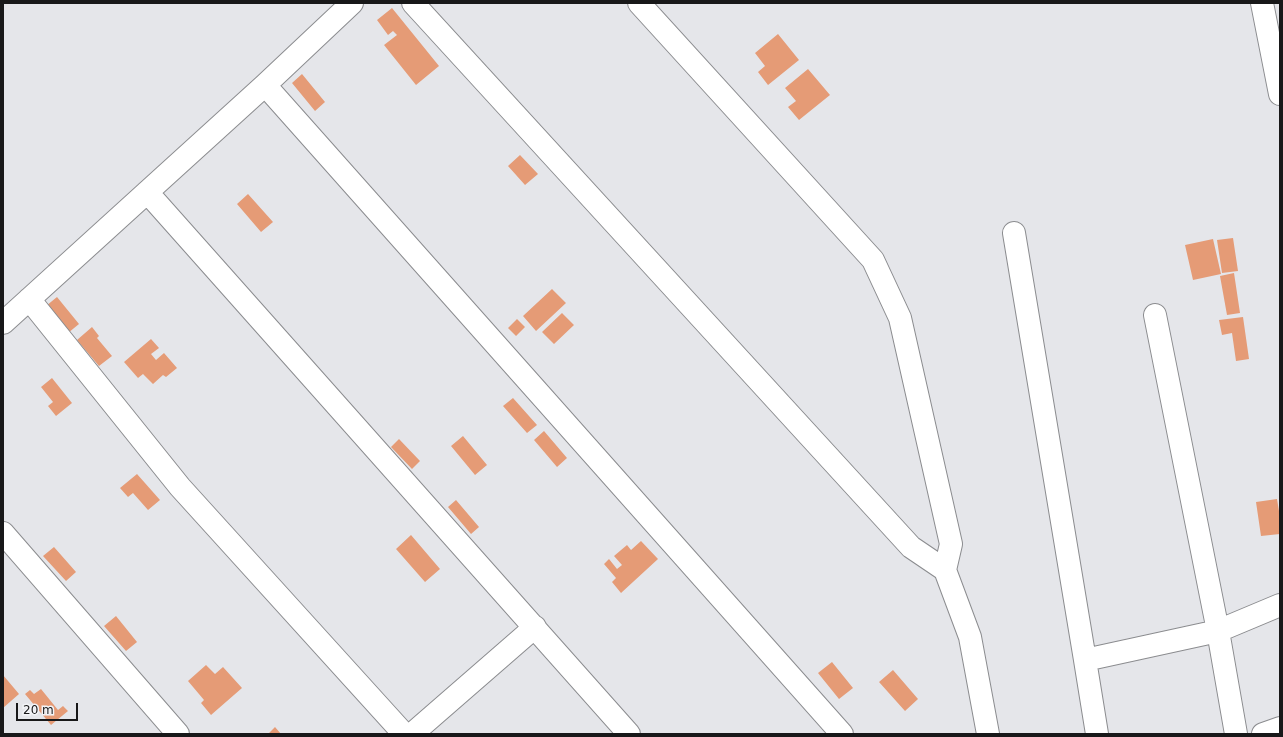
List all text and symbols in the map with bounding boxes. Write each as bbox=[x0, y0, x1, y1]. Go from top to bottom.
scale bar bbox=[18, 695, 80, 721]
text: 20 m bbox=[23, 703, 54, 717]

